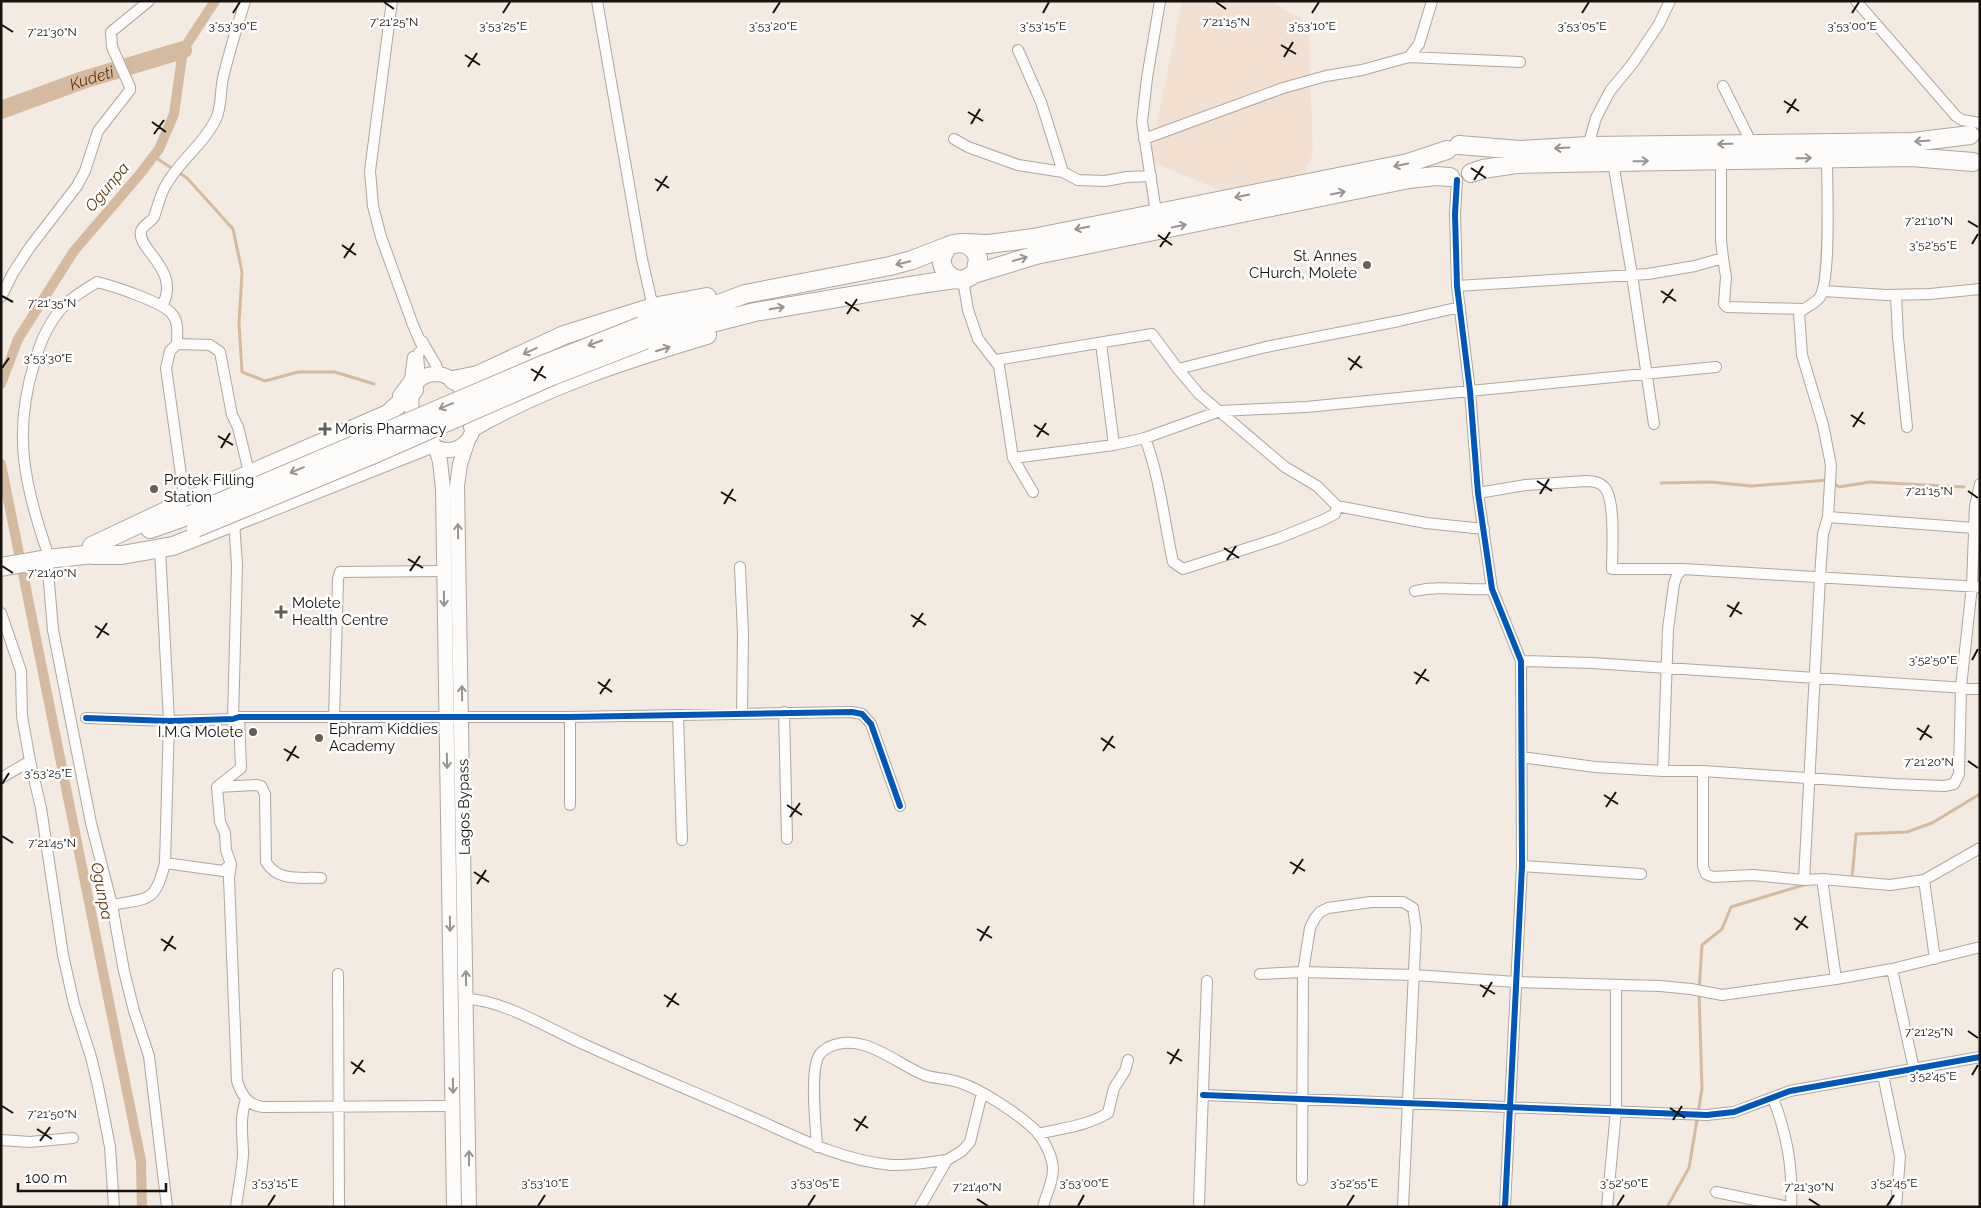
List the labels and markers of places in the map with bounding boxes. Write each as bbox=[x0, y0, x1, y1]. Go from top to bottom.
place label: St. Annes CHurch, Molete bbox=[1249, 247, 1357, 282]
marker: St. Annes CHurch, Molete bbox=[1361, 259, 1373, 271]
place label: Moris Pharmacy bbox=[335, 420, 446, 438]
marker: Moris Pharmacy bbox=[319, 423, 331, 435]
place label: Protek Filling Station bbox=[164, 471, 254, 506]
marker: Protek Filling Station bbox=[148, 483, 160, 495]
place label: Molete Health Centre bbox=[292, 594, 388, 629]
marker: Molete Health Centre bbox=[274, 605, 288, 619]
place label: Ephram Kiddies Academy bbox=[329, 720, 438, 755]
place label: I.M.G Molete bbox=[158, 723, 243, 741]
marker: I.M.G Molete bbox=[247, 726, 259, 738]
marker: Ephram Kiddies Academy bbox=[313, 732, 325, 744]

